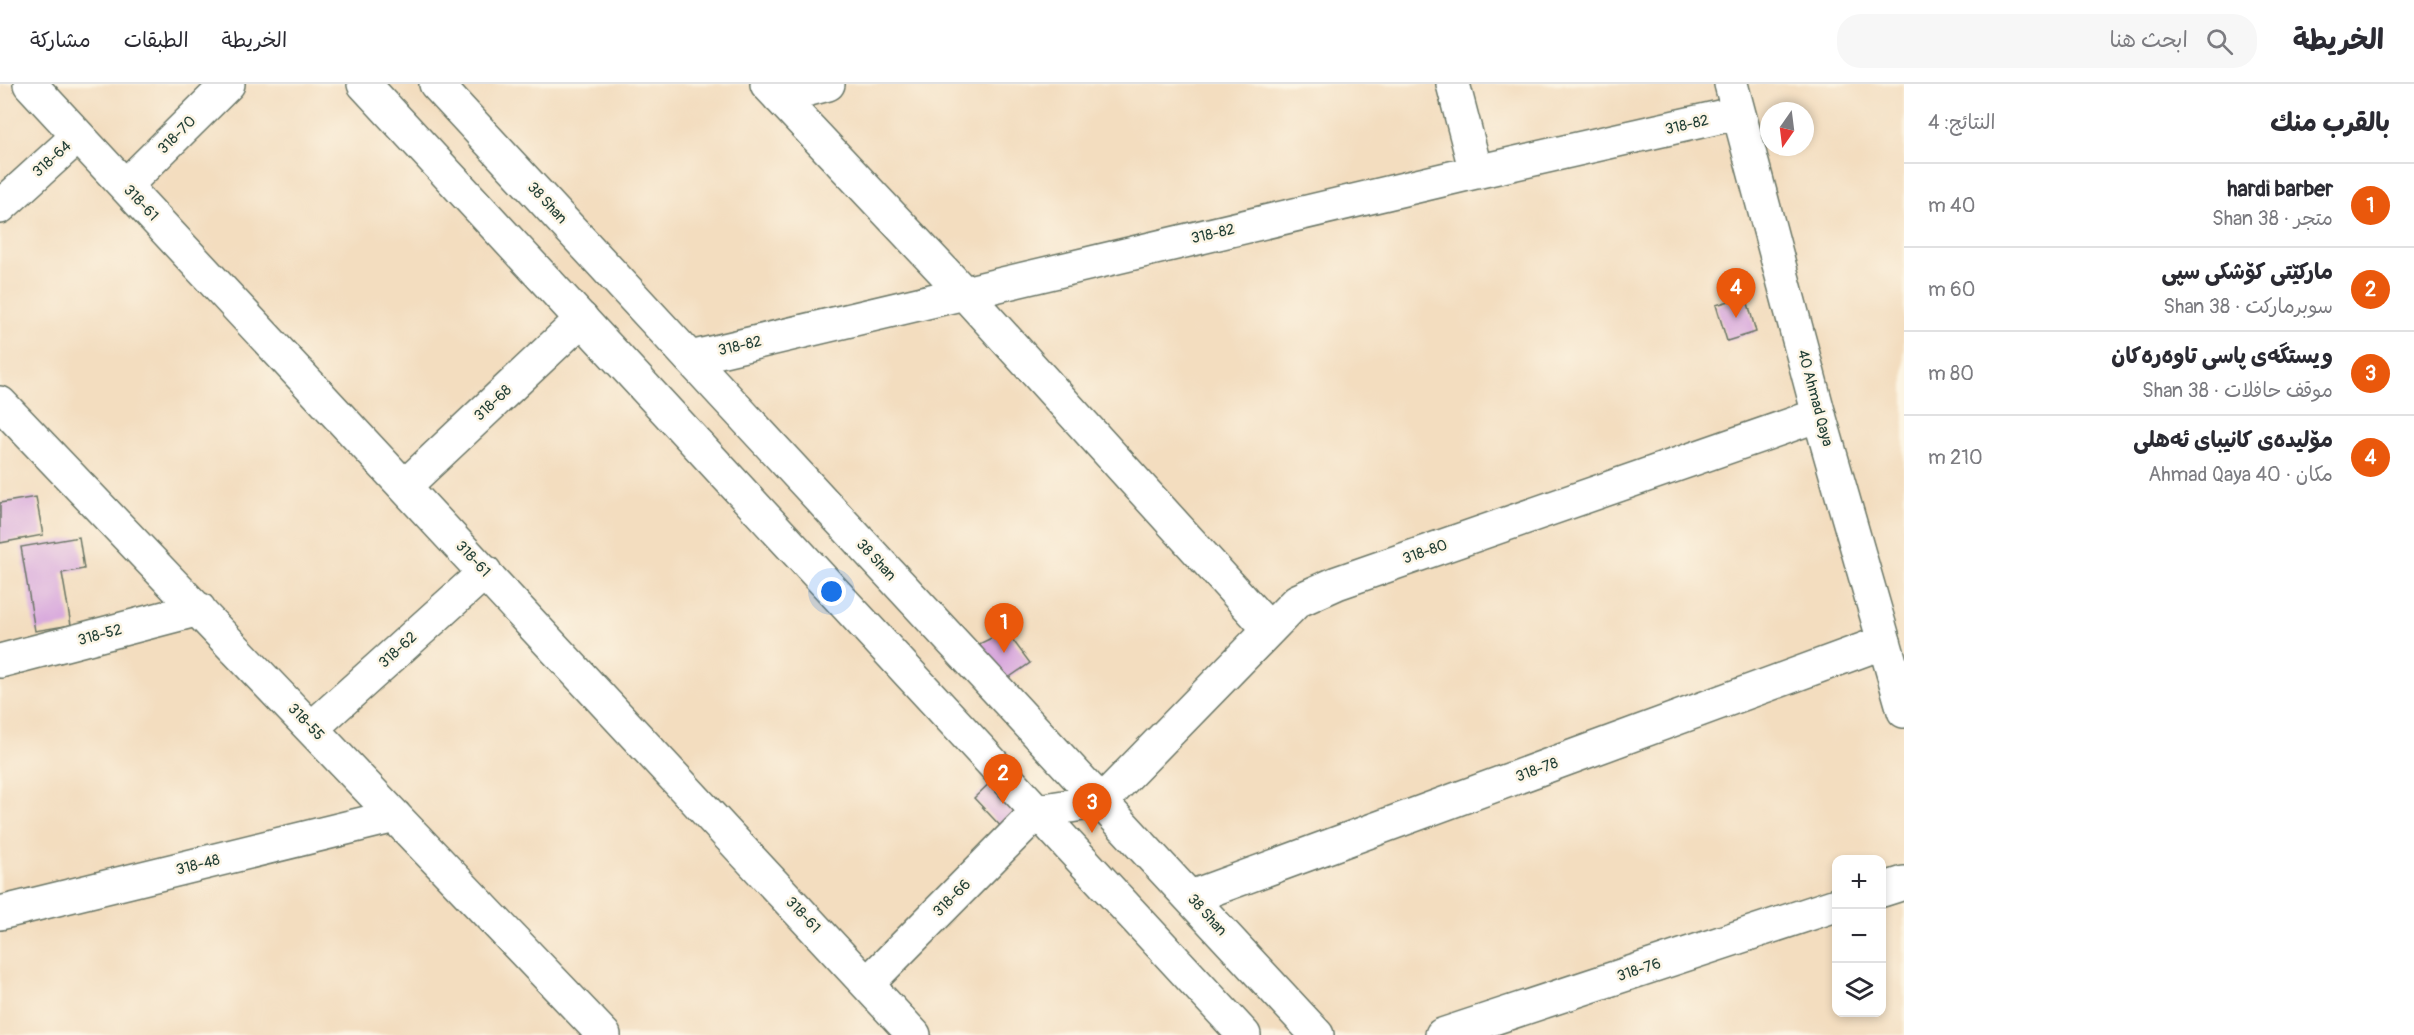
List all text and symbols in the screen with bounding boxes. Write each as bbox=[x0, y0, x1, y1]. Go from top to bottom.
search box bbox=[1837, 14, 2257, 68]
text: الخريطة bbox=[2293, 23, 2384, 58]
icon: search bbox=[2203, 25, 2236, 58]
text: ابحث هنا bbox=[2110, 26, 2188, 54]
text: مشاركة bbox=[30, 27, 91, 54]
text: الطبقات bbox=[124, 27, 189, 54]
text: الخريطة bbox=[222, 27, 287, 54]
north arrow bbox=[1760, 102, 1814, 156]
text: بالقرب منك bbox=[2270, 107, 2390, 139]
text: النتائج: 4 bbox=[1928, 110, 1995, 135]
street label: 318-82 bbox=[1663, 111, 1711, 139]
street label: 318-70 bbox=[154, 112, 200, 158]
street label: 318-64 bbox=[29, 136, 76, 181]
text: hardi barber bbox=[2227, 175, 2333, 203]
street label: 38 Shan bbox=[523, 178, 571, 228]
street label: 318-61 bbox=[119, 181, 163, 225]
text: 40 m bbox=[1928, 193, 1975, 218]
text: 1 bbox=[2367, 193, 2374, 218]
text: متجر · 38 Shan bbox=[2212, 206, 2333, 231]
street label: 318-82 bbox=[1189, 220, 1237, 248]
text: مارکێتی کۆشکی سپی bbox=[2161, 258, 2333, 286]
pin: 4 bbox=[1716, 268, 1756, 318]
text: 60 m bbox=[1928, 277, 1975, 302]
text: 2 bbox=[2365, 277, 2376, 302]
text: سوبرماركت · 38 Shan bbox=[2163, 294, 2333, 319]
street label: 318-82 bbox=[716, 332, 764, 360]
text: ویستگەی پاسی تاوەرەکان bbox=[2111, 342, 2333, 370]
street label: 40 Ahmad Qaya bbox=[1793, 348, 1837, 448]
text: 80 m bbox=[1928, 361, 1974, 386]
text: 3 bbox=[2365, 361, 2376, 386]
text: موقف حافلات · 38 Shan bbox=[2142, 378, 2333, 403]
street label: 318-68 bbox=[470, 381, 516, 425]
text: مۆلیدەی کانیبای ئەهلی bbox=[2133, 426, 2333, 454]
text: 210 m bbox=[1928, 445, 1983, 470]
text: 4 bbox=[2365, 445, 2376, 470]
text: مكان · 40 Ahmad Qaya bbox=[2148, 462, 2333, 487]
street label: 38 Shan bbox=[852, 535, 900, 585]
street label: 318-80 bbox=[1400, 536, 1450, 568]
street label: 318-61 bbox=[451, 537, 495, 581]
your location bbox=[817, 577, 846, 606]
pin: 1 bbox=[984, 604, 1024, 653]
street label: 318-52 bbox=[76, 620, 124, 650]
street label: 318-62 bbox=[375, 628, 421, 672]
street label: 318-55 bbox=[284, 699, 328, 745]
street label: 318-78 bbox=[1513, 753, 1561, 786]
pin: 2 bbox=[984, 754, 1022, 804]
pin: 3 bbox=[1072, 784, 1112, 833]
street label: 318-48 bbox=[174, 850, 222, 880]
map controls bbox=[1832, 855, 1886, 1017]
button: + bbox=[1832, 855, 1886, 909]
street label: 318-66 bbox=[929, 875, 975, 921]
street label: 38 Shan bbox=[1183, 890, 1231, 940]
street label: 318-61 bbox=[781, 893, 825, 937]
button: − bbox=[1832, 909, 1886, 963]
street label: 318-76 bbox=[1615, 954, 1663, 986]
button: layers bbox=[1832, 963, 1886, 1017]

